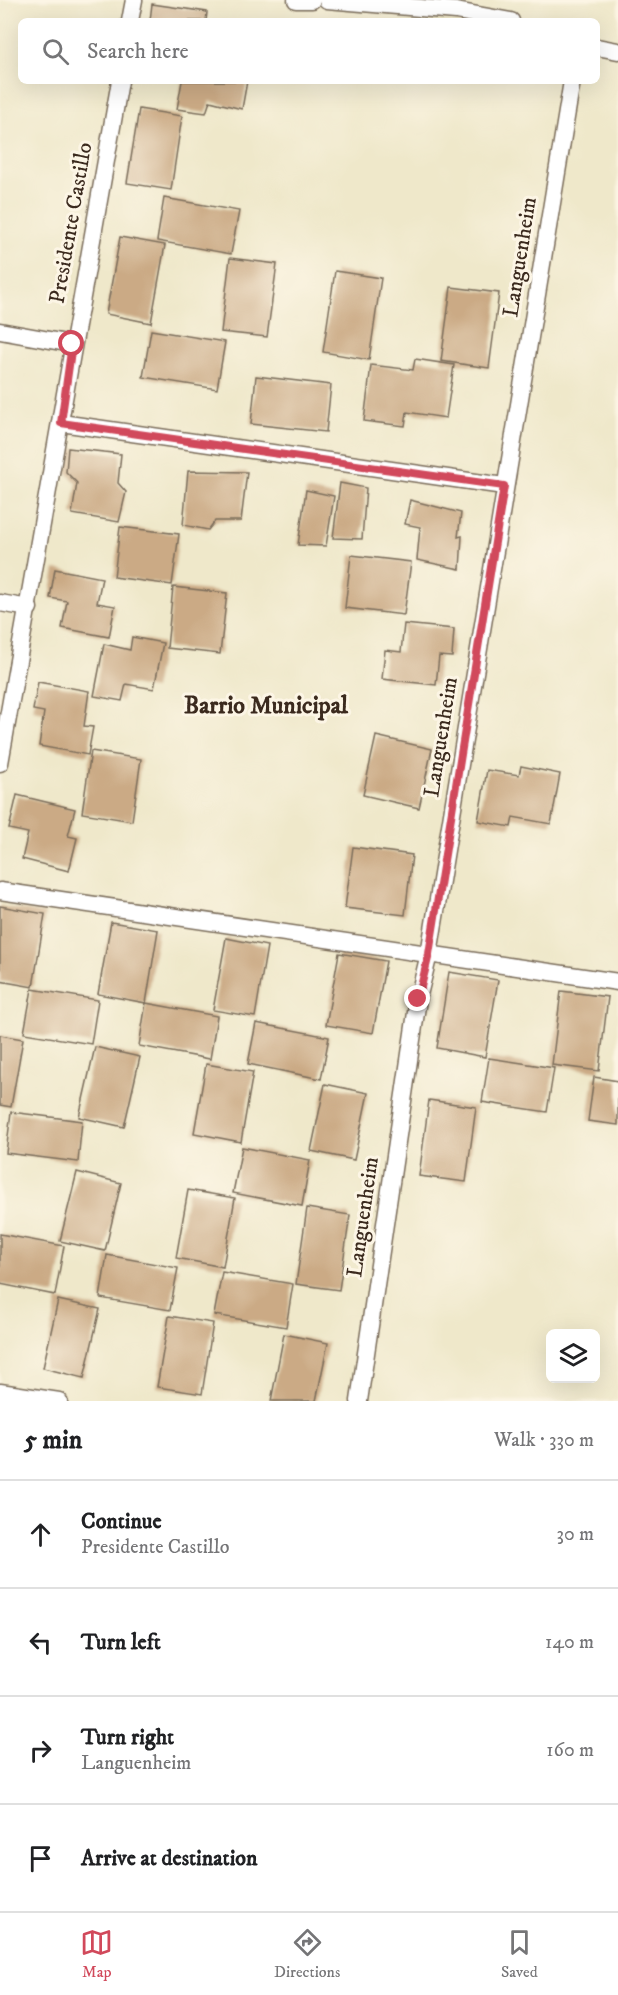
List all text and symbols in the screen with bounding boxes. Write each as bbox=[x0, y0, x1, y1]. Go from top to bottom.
search box bbox=[18, 18, 600, 84]
icon: search bbox=[39, 35, 72, 68]
text: Search here bbox=[87, 38, 189, 65]
street label: Presidente Castillo bbox=[44, 140, 98, 306]
street label: Languenheim bbox=[497, 195, 543, 319]
route start bbox=[58, 330, 84, 356]
street label: Languenheim bbox=[418, 675, 464, 799]
district label: Barrio Municipal bbox=[184, 691, 349, 721]
route end bbox=[404, 985, 430, 1011]
street label: Languenheim bbox=[341, 1155, 385, 1279]
map controls bbox=[546, 1329, 600, 1383]
button: layers bbox=[546, 1329, 600, 1383]
text: 5 min bbox=[24, 1424, 82, 1457]
text: Walk · 330 m bbox=[494, 1428, 594, 1453]
text: Continue bbox=[81, 1508, 162, 1535]
icon: ahead bbox=[24, 1518, 57, 1551]
text: 30 m bbox=[556, 1522, 594, 1547]
text: Presidente Castillo bbox=[81, 1535, 229, 1560]
icon: left bbox=[24, 1626, 57, 1659]
text: Turn left bbox=[81, 1629, 161, 1656]
text: 140 m bbox=[545, 1630, 594, 1655]
text: Turn right bbox=[81, 1724, 174, 1751]
icon: right bbox=[24, 1734, 57, 1767]
text: 160 m bbox=[546, 1738, 594, 1763]
text: Languenheim bbox=[81, 1751, 191, 1776]
icon: arrive bbox=[24, 1842, 57, 1875]
text: Arrive at destination bbox=[81, 1845, 258, 1872]
tab: Map bbox=[80, 1926, 113, 1982]
tab: Directions bbox=[274, 1926, 340, 1982]
tab: Saved bbox=[501, 1926, 538, 1982]

